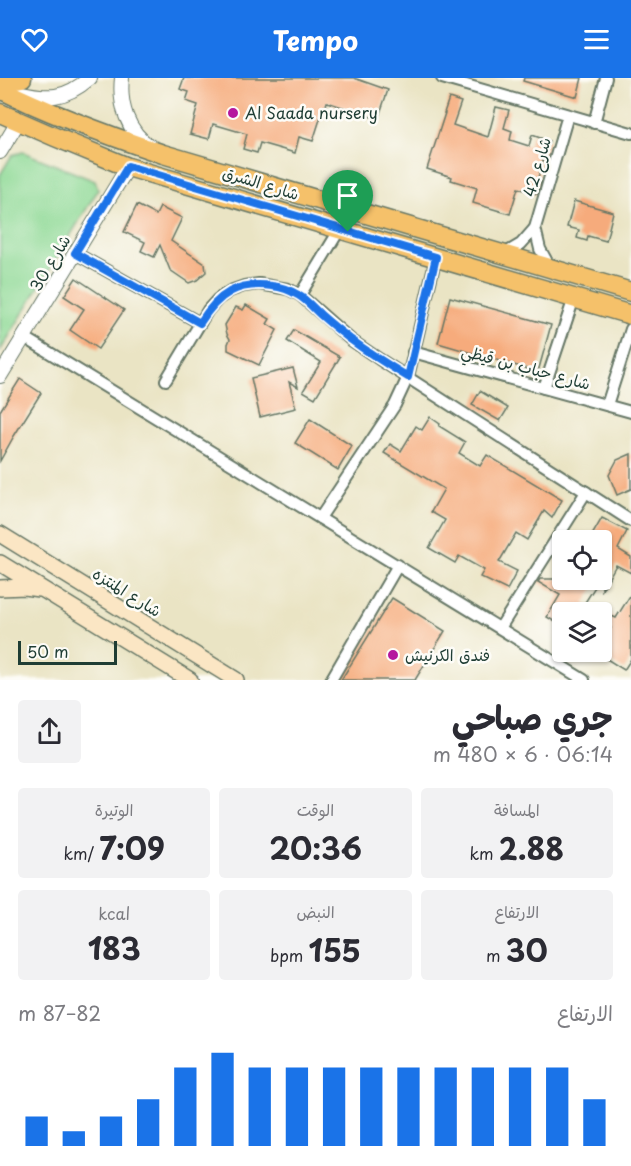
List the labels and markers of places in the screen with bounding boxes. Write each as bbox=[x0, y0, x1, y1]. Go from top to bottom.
place label: Al Saada nursery bbox=[245, 100, 378, 124]
marker: Al Saada nursery bbox=[226, 106, 240, 120]
pin bbox=[322, 170, 373, 232]
place label: فندق الكرنيش bbox=[405, 642, 490, 666]
marker: فندق الكرنيش bbox=[386, 648, 400, 662]

